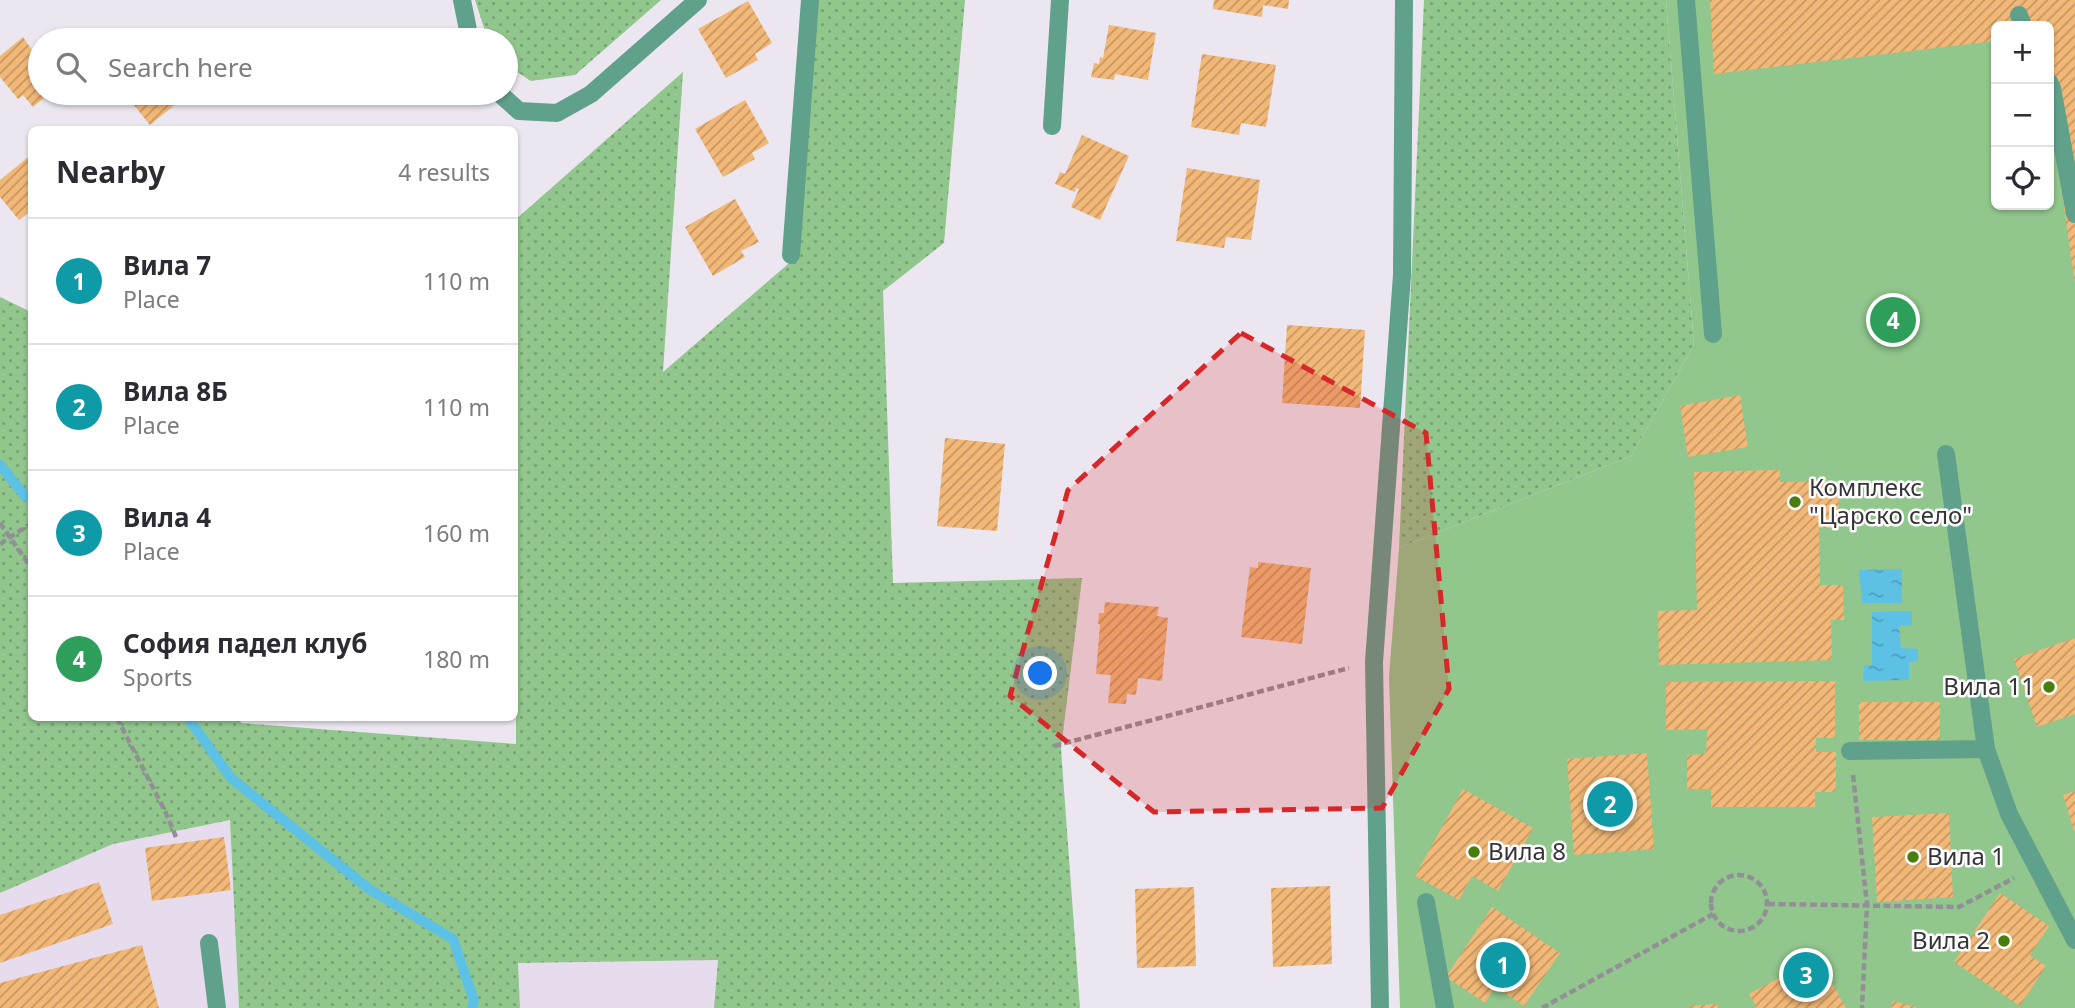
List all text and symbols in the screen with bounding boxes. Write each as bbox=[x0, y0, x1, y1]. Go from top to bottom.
map controls bbox=[1991, 21, 2054, 210]
button: + bbox=[1991, 21, 2054, 84]
search box bbox=[28, 28, 518, 105]
icon: search bbox=[52, 48, 90, 86]
text: Search here bbox=[108, 49, 253, 85]
button: − bbox=[1991, 84, 2054, 147]
button: locate bbox=[1991, 147, 2054, 210]
text: Nearby bbox=[56, 151, 165, 192]
text: 4 results bbox=[398, 156, 490, 188]
text: Вила 7 bbox=[123, 247, 211, 283]
text: 1 bbox=[72, 265, 86, 297]
text: 110 m bbox=[423, 265, 490, 297]
text: Place bbox=[123, 283, 180, 315]
pin: 4 bbox=[1870, 294, 1916, 346]
text: Вила 8Б bbox=[123, 373, 228, 409]
text: 2 bbox=[72, 391, 86, 423]
text: 110 m bbox=[423, 391, 490, 423]
text: Place bbox=[123, 409, 180, 441]
place label: Комплекс "Царско село" bbox=[1809, 470, 1972, 531]
marker: Комплекс "Царско село" bbox=[1787, 494, 1803, 510]
text: Вила 4 bbox=[123, 499, 211, 535]
text: 3 bbox=[72, 517, 86, 549]
text: 160 m bbox=[423, 517, 490, 549]
text: Place bbox=[123, 535, 180, 567]
text: София падел клуб bbox=[123, 625, 367, 661]
text: 4 bbox=[72, 643, 86, 675]
text: 180 m bbox=[423, 643, 490, 675]
your location bbox=[1023, 656, 1057, 690]
text: Sports bbox=[123, 661, 193, 693]
place label: Вила 11 bbox=[1943, 669, 2035, 702]
marker: Вила 11 bbox=[2041, 679, 2057, 695]
pin: 2 bbox=[1587, 778, 1633, 830]
place label: Вила 8 bbox=[1488, 834, 1566, 867]
place label: Вила 1 bbox=[1927, 839, 2005, 872]
marker: Вила 8 bbox=[1466, 844, 1482, 860]
marker: Вила 1 bbox=[1905, 849, 1921, 865]
place label: Вила 2 bbox=[1912, 923, 1990, 956]
marker: Вила 2 bbox=[1996, 933, 2012, 949]
pin: 1 bbox=[1480, 939, 1526, 991]
pin: 3 bbox=[1783, 949, 1829, 1001]

